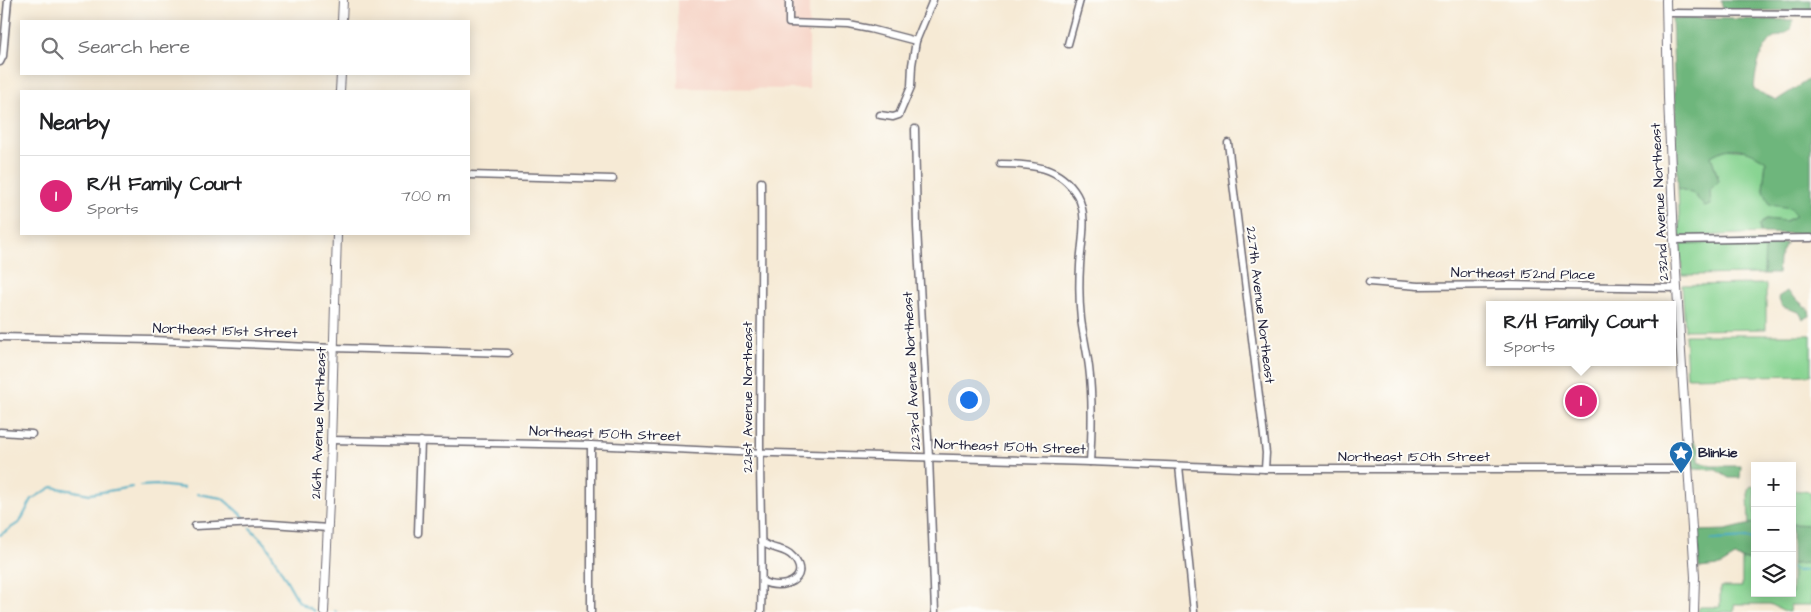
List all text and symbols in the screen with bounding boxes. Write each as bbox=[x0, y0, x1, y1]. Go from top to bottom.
search box bbox=[20, 20, 470, 75]
icon: search bbox=[38, 34, 66, 62]
text: Search here bbox=[78, 34, 190, 61]
text: Nearby bbox=[40, 108, 110, 137]
street label: 232nd Avenue Northeast bbox=[1646, 122, 1674, 282]
text: R/H Family Court bbox=[87, 171, 242, 198]
text: 1 bbox=[55, 185, 57, 207]
text: 700 m bbox=[401, 185, 450, 207]
text: Sports bbox=[87, 198, 139, 220]
street label: 227th Avenue Northeast bbox=[1240, 225, 1280, 385]
street label: Northeast 152nd Place bbox=[1451, 263, 1596, 285]
street label: 223rd Avenue Northeast bbox=[898, 291, 926, 451]
popup bbox=[1486, 301, 1676, 366]
text: R/H Family Court bbox=[1504, 309, 1658, 336]
street label: Northeast 151st Street bbox=[152, 318, 298, 344]
street label: 221st Avenue Northeast bbox=[738, 321, 758, 473]
text: Sports bbox=[1504, 336, 1555, 358]
street label: 216th Avenue Northeast bbox=[306, 346, 332, 499]
pin: 1 bbox=[1565, 382, 1597, 420]
your location bbox=[956, 387, 982, 413]
street label: Northeast 150th Street bbox=[529, 421, 682, 447]
street label: Northeast 150th Street bbox=[934, 434, 1087, 460]
place icon: Blinkie bbox=[1668, 440, 1694, 474]
place label: Blinkie bbox=[1698, 443, 1738, 463]
street label: Northeast 150th Street bbox=[1338, 447, 1490, 467]
map controls bbox=[1751, 462, 1796, 597]
button: + bbox=[1751, 462, 1796, 507]
button: − bbox=[1751, 507, 1796, 552]
button: layers bbox=[1751, 552, 1796, 597]

